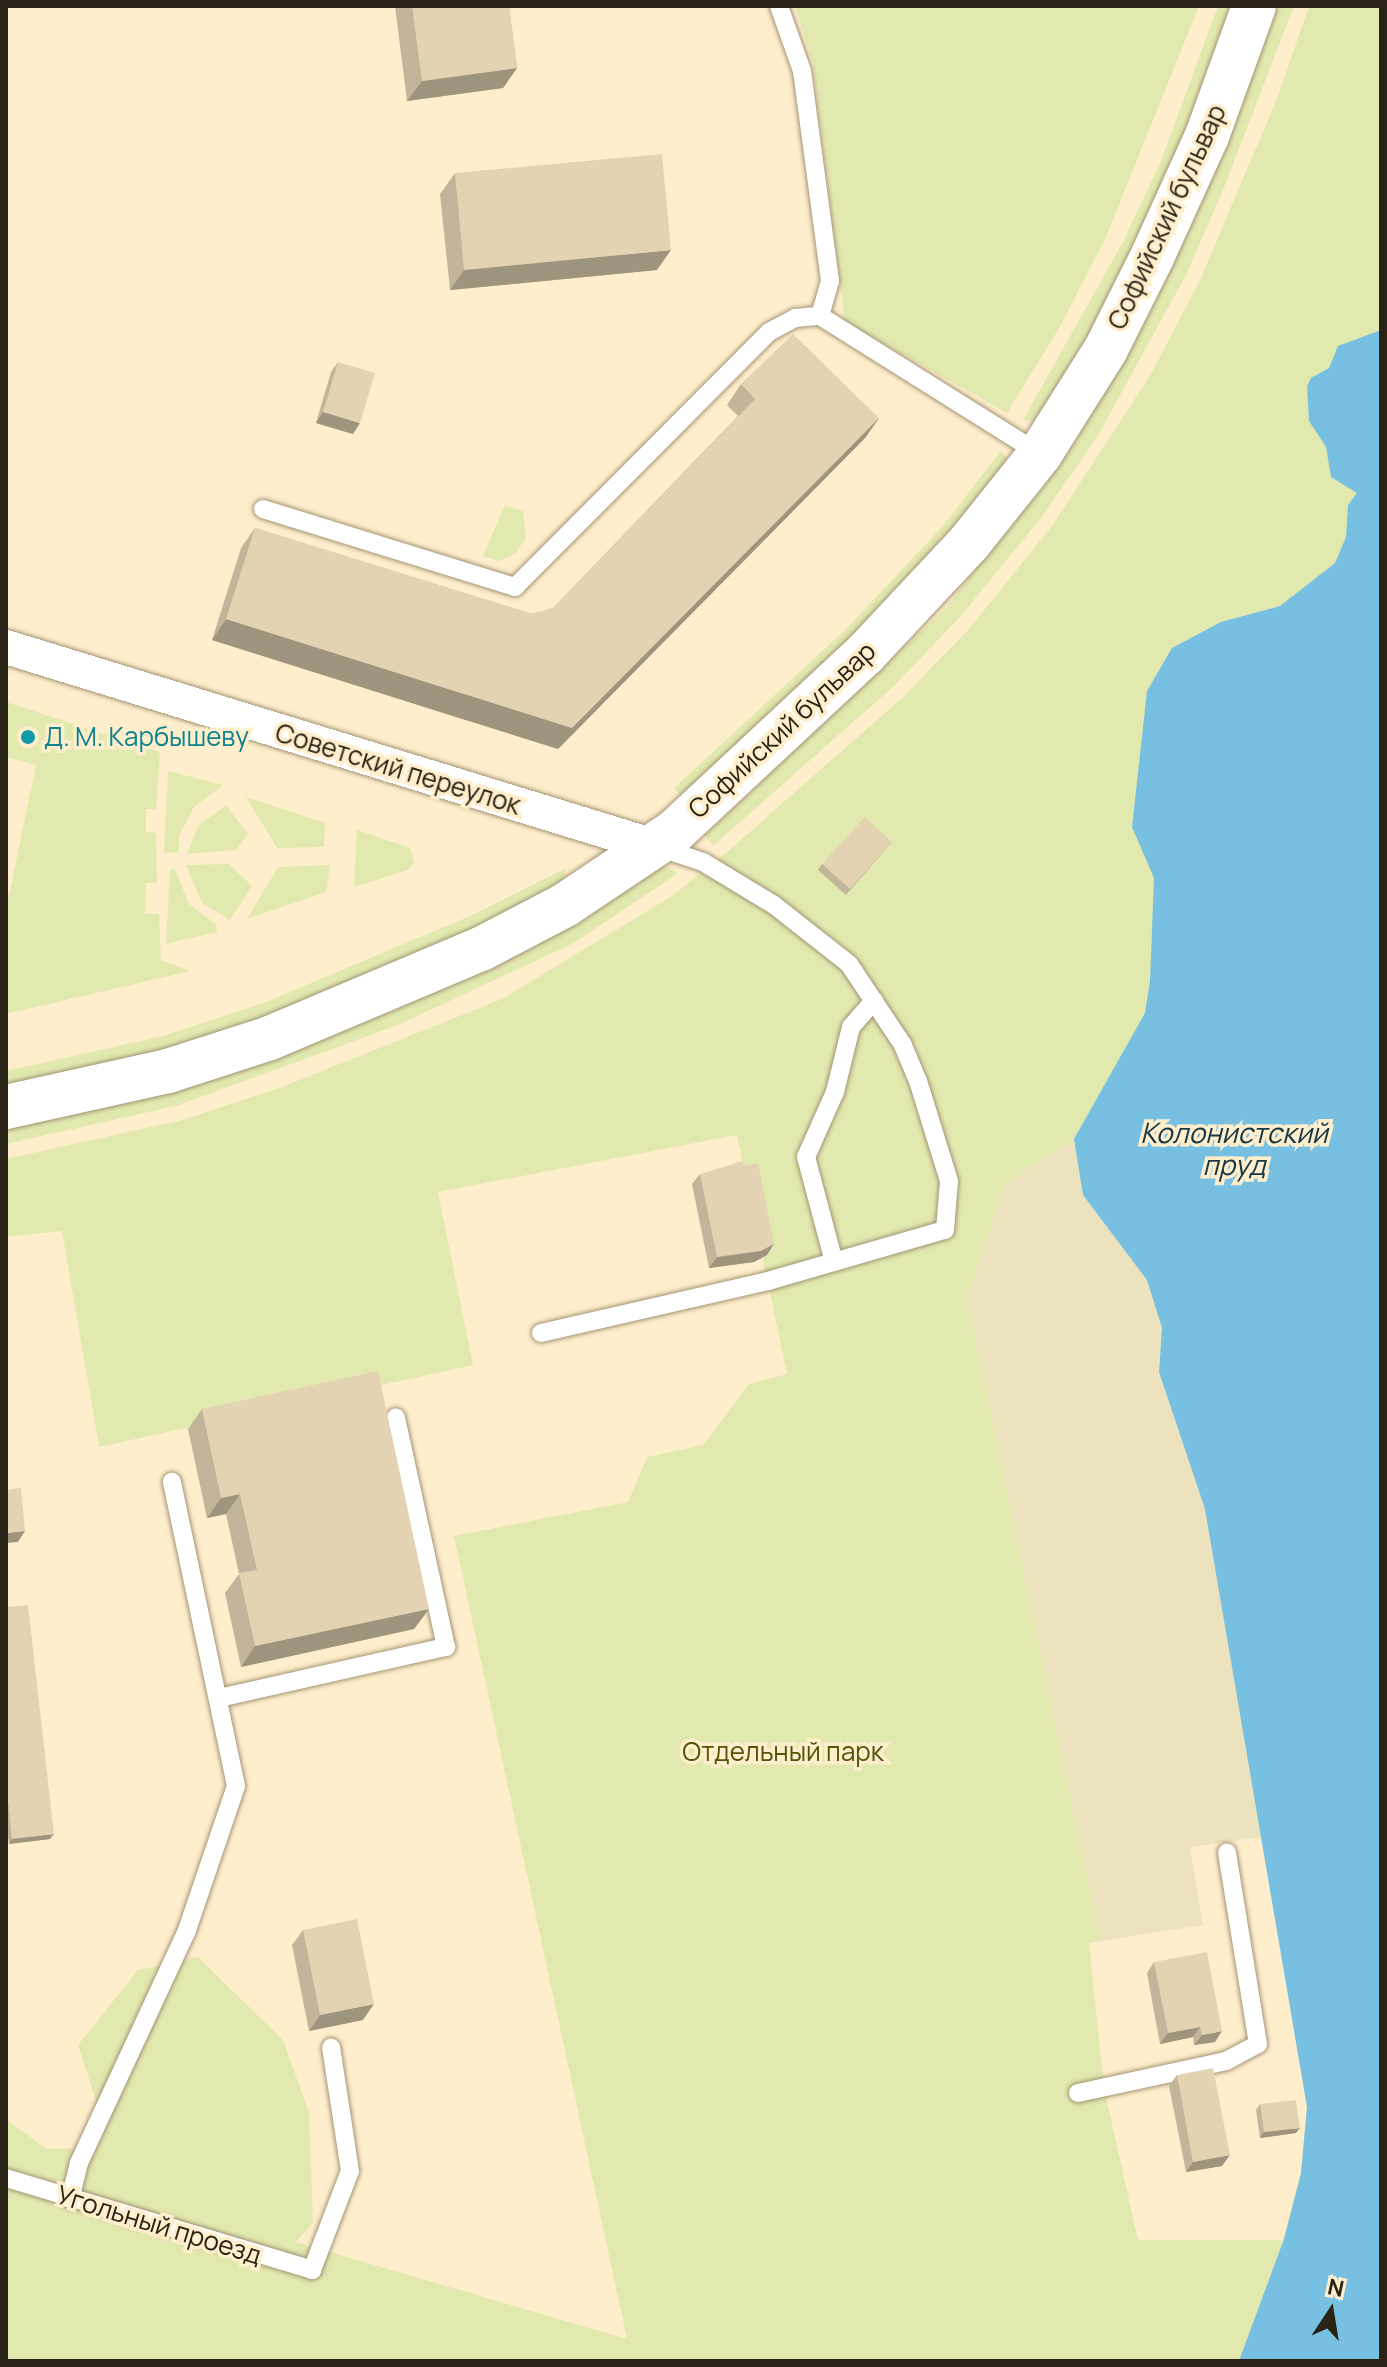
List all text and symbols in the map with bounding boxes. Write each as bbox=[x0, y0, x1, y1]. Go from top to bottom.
street label: Софийский бульвар bbox=[1101, 100, 1233, 334]
street label: Софийский бульвар bbox=[682, 635, 882, 825]
street label: Советский переулок bbox=[272, 717, 524, 821]
place label: Д. М. Карбышеву bbox=[44, 721, 249, 753]
marker: Д. М. Карбышеву bbox=[19, 728, 37, 746]
water label: Колонистский пруд bbox=[1140, 1115, 1328, 1181]
park label: Отдельный парк bbox=[682, 1736, 884, 1768]
street label: Угольный проезд bbox=[53, 2179, 265, 2271]
north arrow bbox=[1291, 2271, 1371, 2351]
text: N bbox=[1325, 2271, 1347, 2304]

